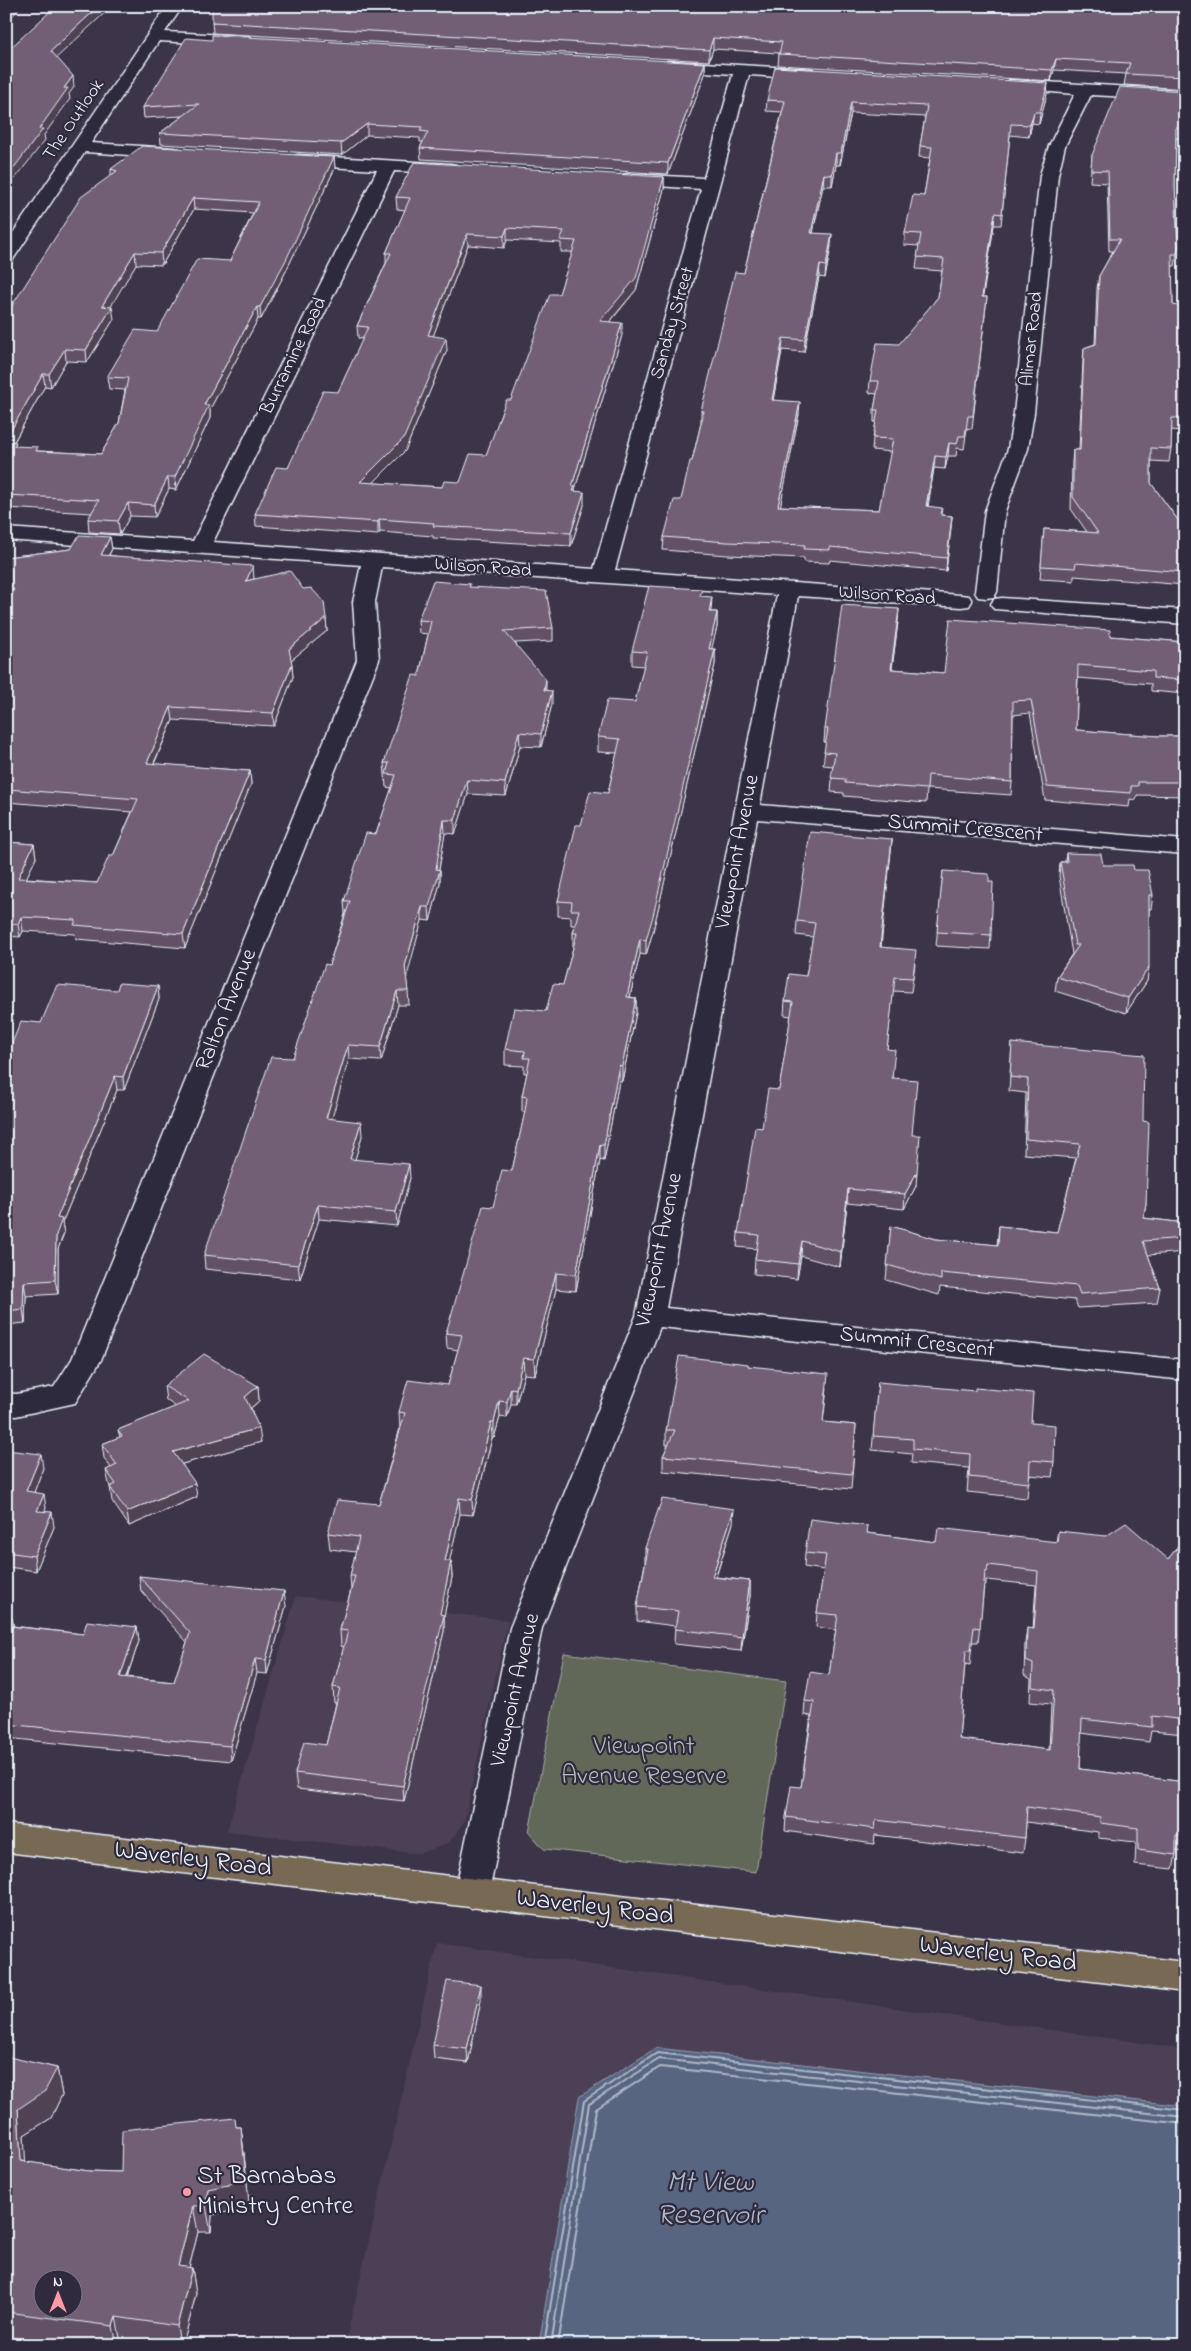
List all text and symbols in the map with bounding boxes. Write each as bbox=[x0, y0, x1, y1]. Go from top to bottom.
street label: The Outlook bbox=[37, 73, 112, 166]
street label: Sanday Street bbox=[644, 263, 703, 383]
street label: Alimar Road bbox=[1014, 290, 1050, 388]
street label: Burramine Road bbox=[253, 292, 334, 420]
street label: Wilson Road bbox=[434, 551, 533, 585]
street label: Wilson Road bbox=[838, 579, 937, 613]
street label: Viewpoint Avenue bbox=[707, 772, 769, 933]
street label: Summit Crescent bbox=[886, 806, 1044, 852]
street label: Ralton Avenue bbox=[188, 944, 266, 1076]
street label: Viewpoint Avenue bbox=[628, 1170, 692, 1331]
street label: Summit Crescent bbox=[838, 1319, 997, 1367]
street label: Viewpoint Avenue bbox=[483, 1610, 549, 1771]
park label: Viewpoint Avenue Reserve bbox=[561, 1728, 727, 1796]
street label: Waverley Road bbox=[112, 1831, 274, 1889]
street label: Waverley Road bbox=[514, 1879, 676, 1937]
street label: Waverley Road bbox=[917, 1926, 1079, 1984]
place label: St Barnabas Ministry Centre bbox=[197, 2158, 353, 2226]
water label: Mt View Reservoir bbox=[657, 2162, 766, 2237]
marker: St Barnabas Ministry Centre bbox=[181, 2186, 193, 2198]
north arrow bbox=[32, 2268, 82, 2318]
text: N bbox=[53, 2272, 63, 2293]

